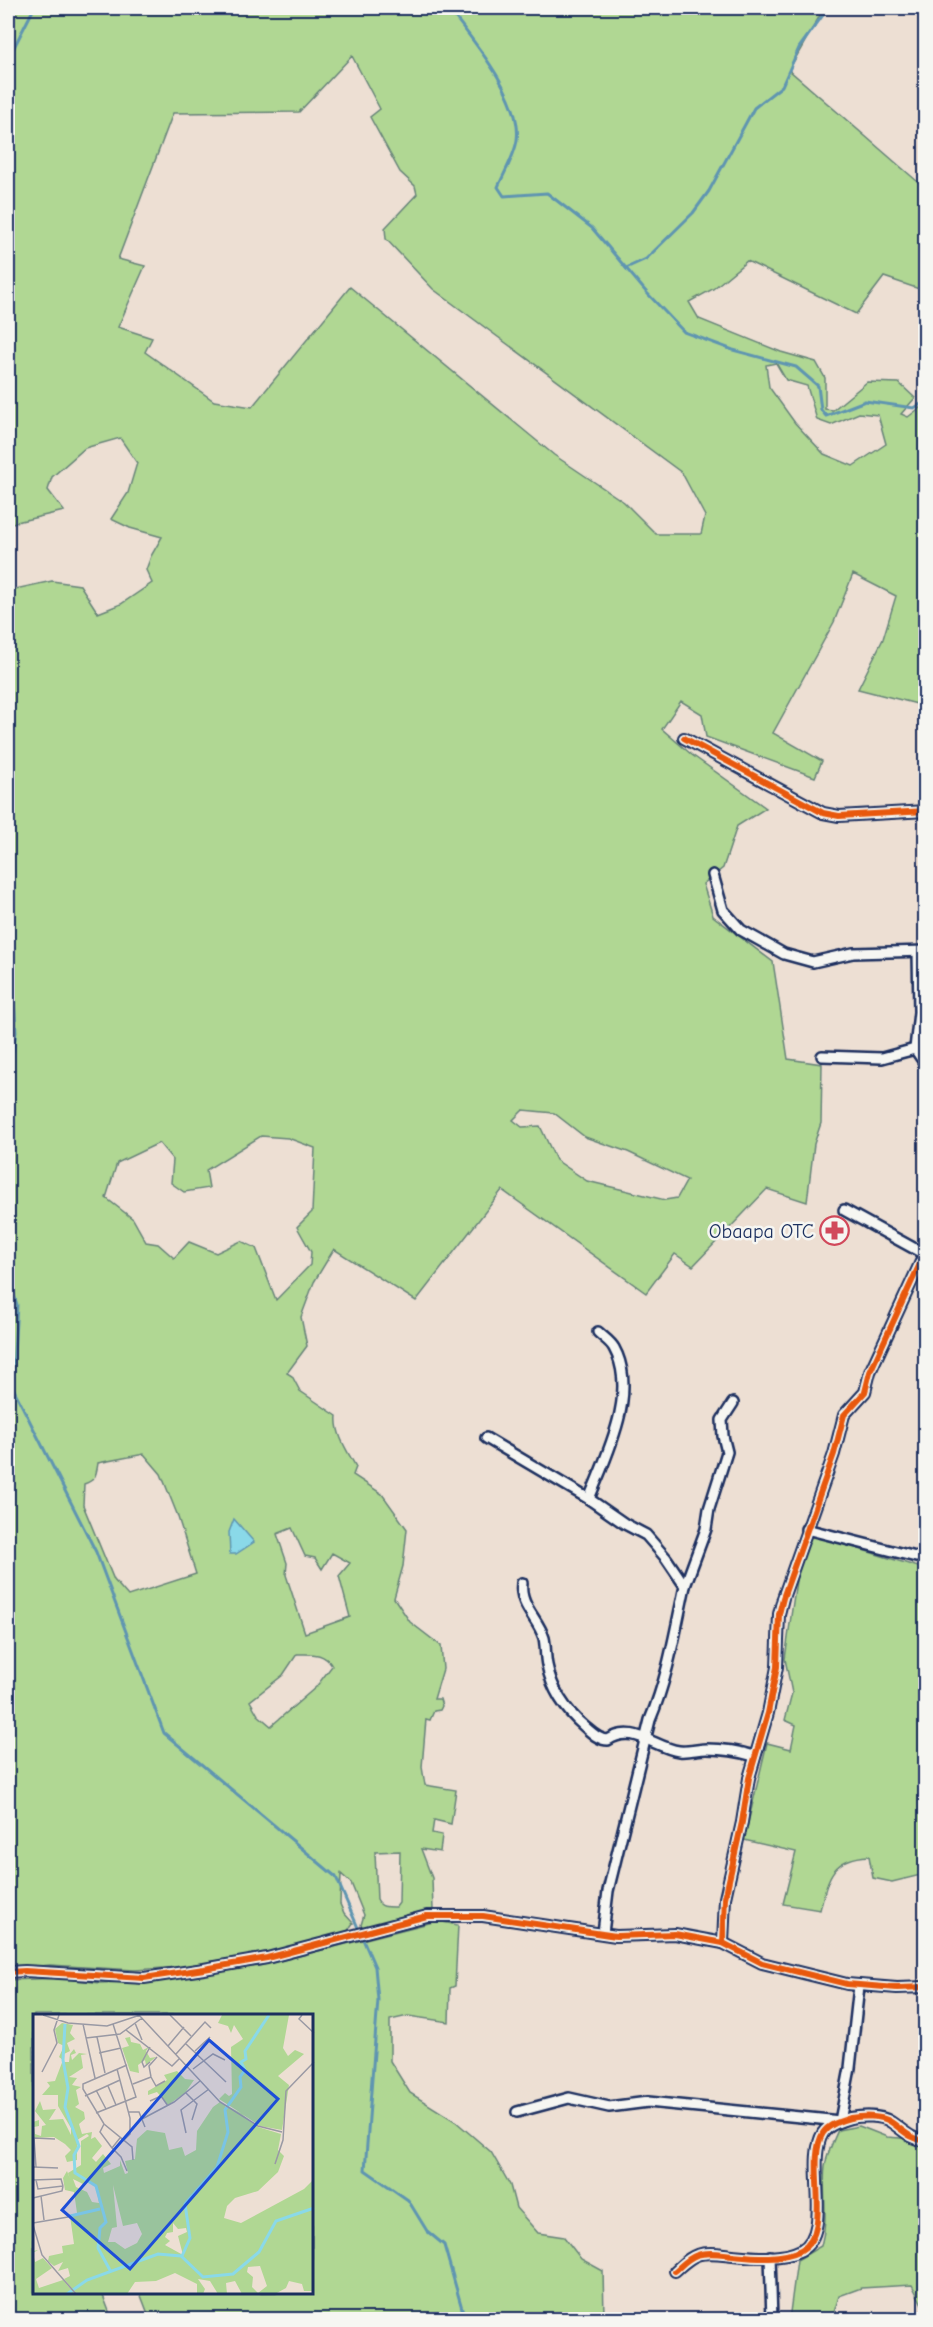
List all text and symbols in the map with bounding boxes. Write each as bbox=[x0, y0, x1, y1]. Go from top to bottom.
pharmacy icon: Obaapa OTC bbox=[819, 1215, 851, 1247]
place label: Obaapa OTC bbox=[709, 1220, 814, 1243]
inset map bbox=[33, 2014, 314, 2294]

